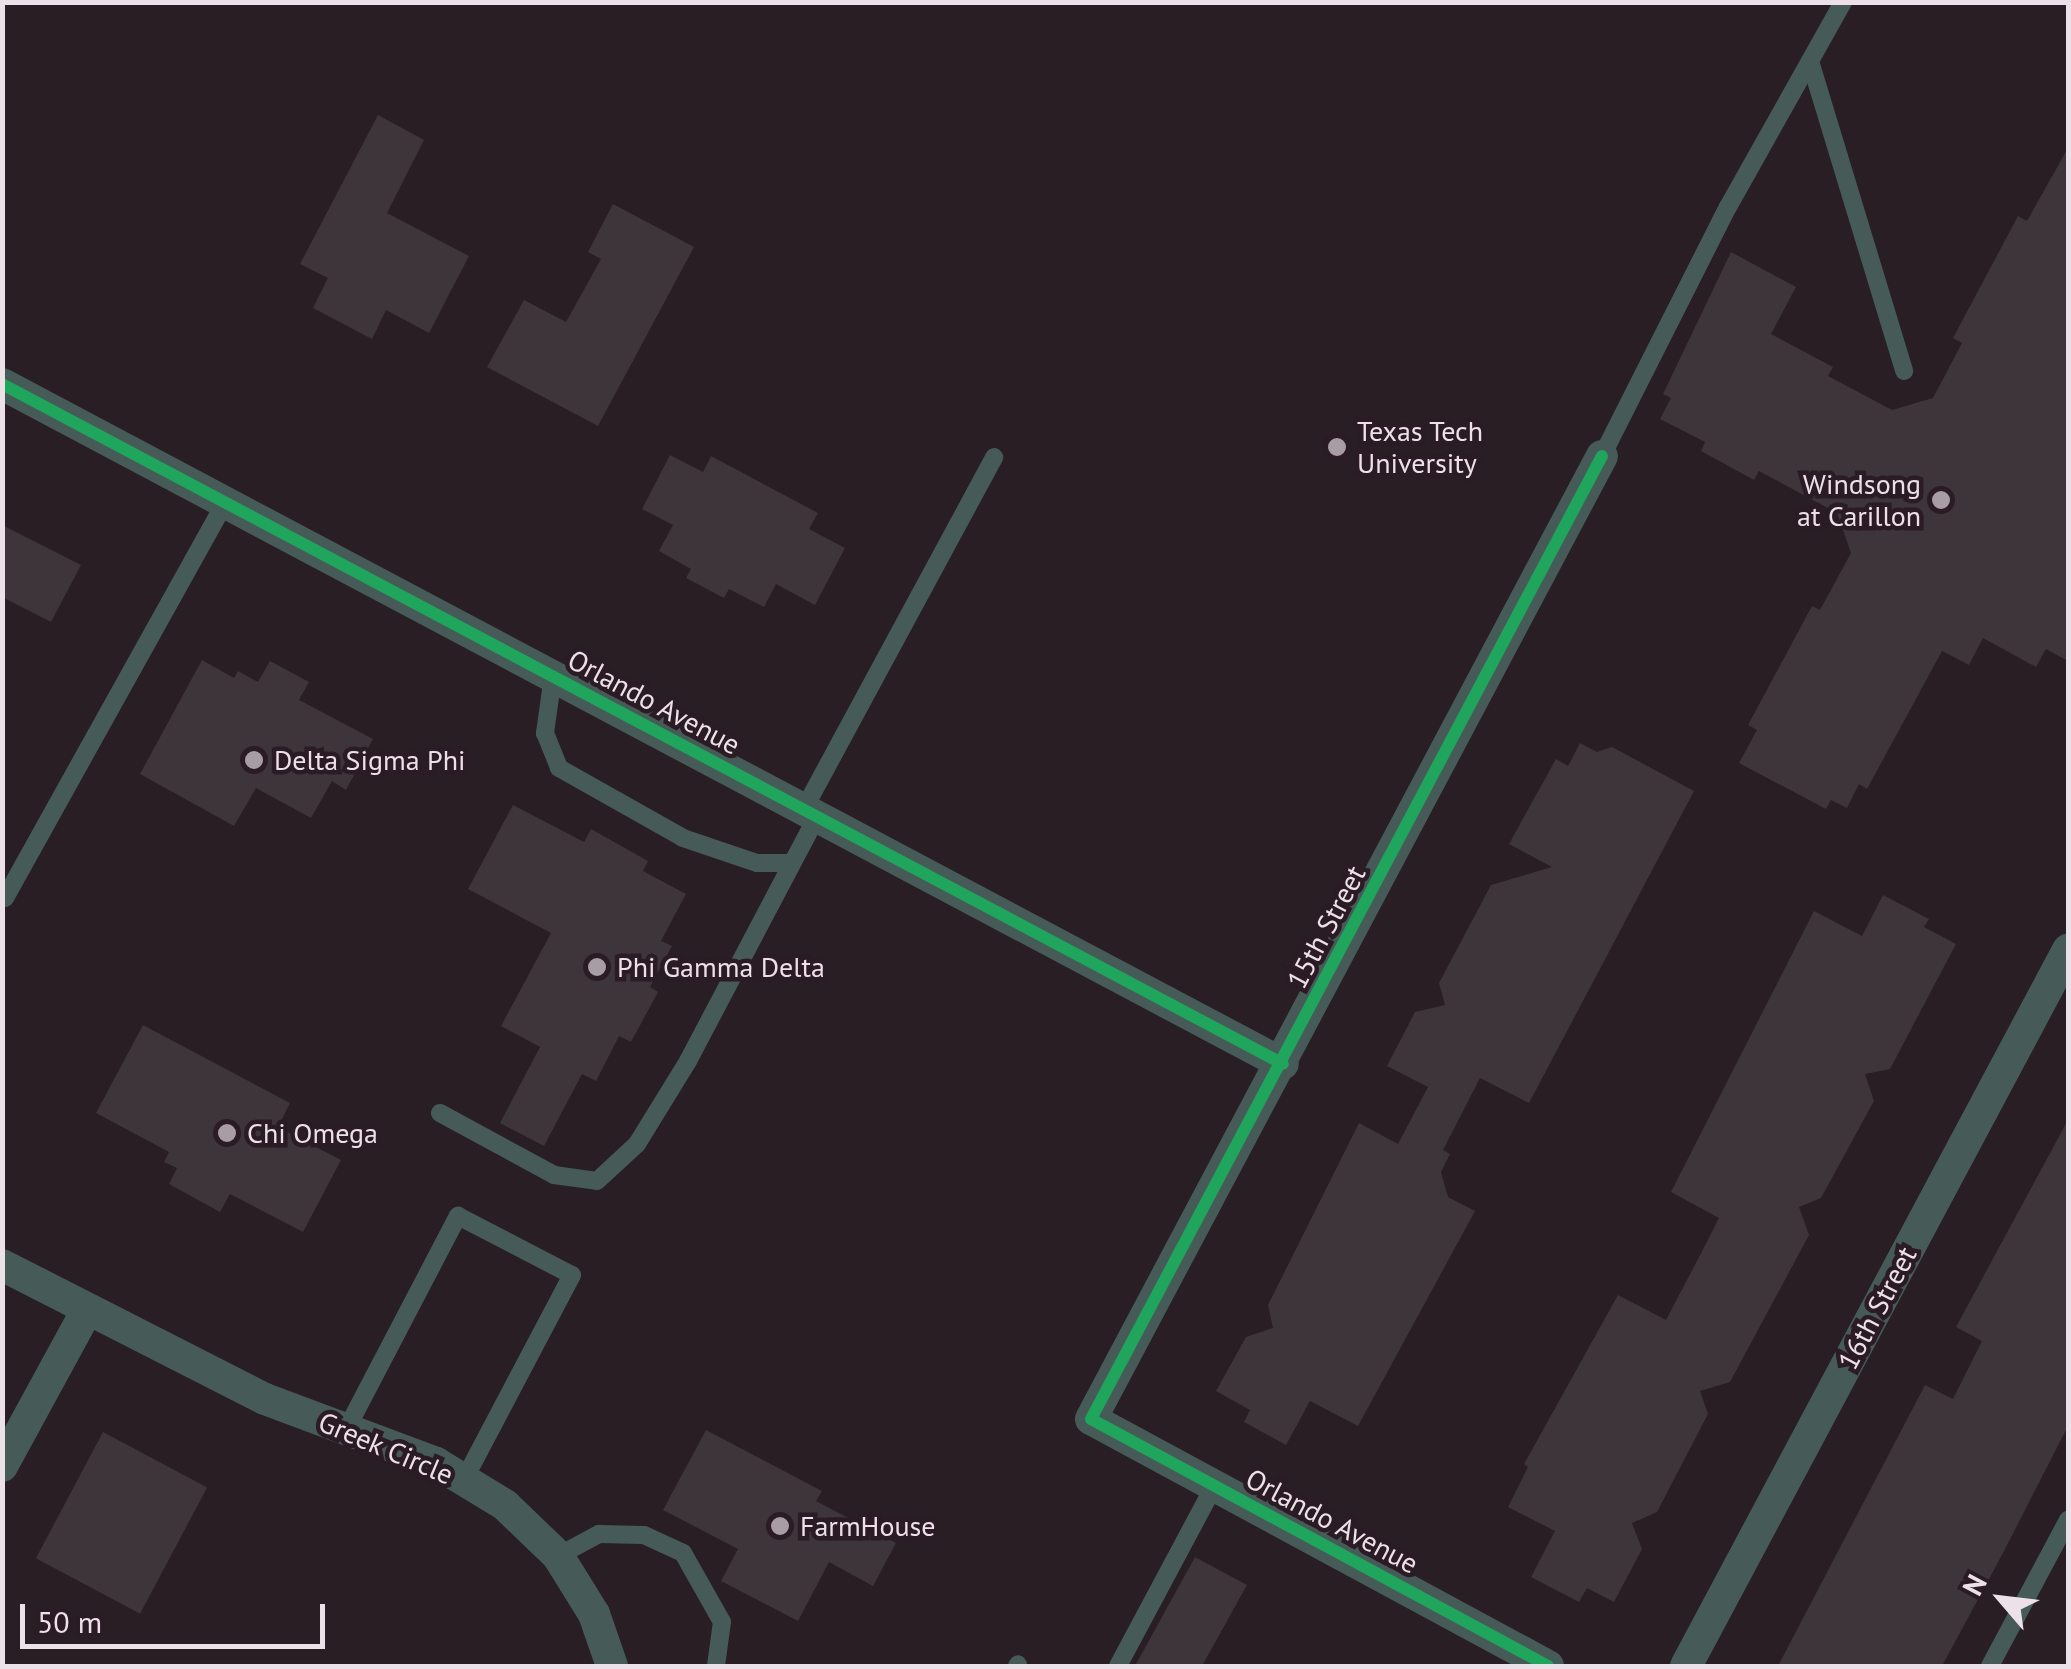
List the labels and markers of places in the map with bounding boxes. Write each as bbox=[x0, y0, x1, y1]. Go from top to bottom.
place label: Texas Tech University bbox=[1357, 414, 1484, 480]
marker: Texas Tech University bbox=[1326, 436, 1348, 458]
place label: Windsong at Carillon bbox=[1797, 467, 1921, 533]
marker: Windsong at Carillon bbox=[1930, 489, 1952, 511]
place label: Delta Sigma Phi bbox=[274, 743, 466, 777]
marker: Delta Sigma Phi bbox=[243, 749, 265, 771]
place label: Phi Gamma Delta bbox=[617, 950, 825, 984]
marker: Phi Gamma Delta bbox=[586, 956, 608, 978]
place label: Chi Omega bbox=[247, 1116, 378, 1150]
marker: Chi Omega bbox=[216, 1122, 238, 1144]
place label: FarmHouse bbox=[800, 1509, 936, 1543]
marker: FarmHouse bbox=[769, 1515, 791, 1537]

